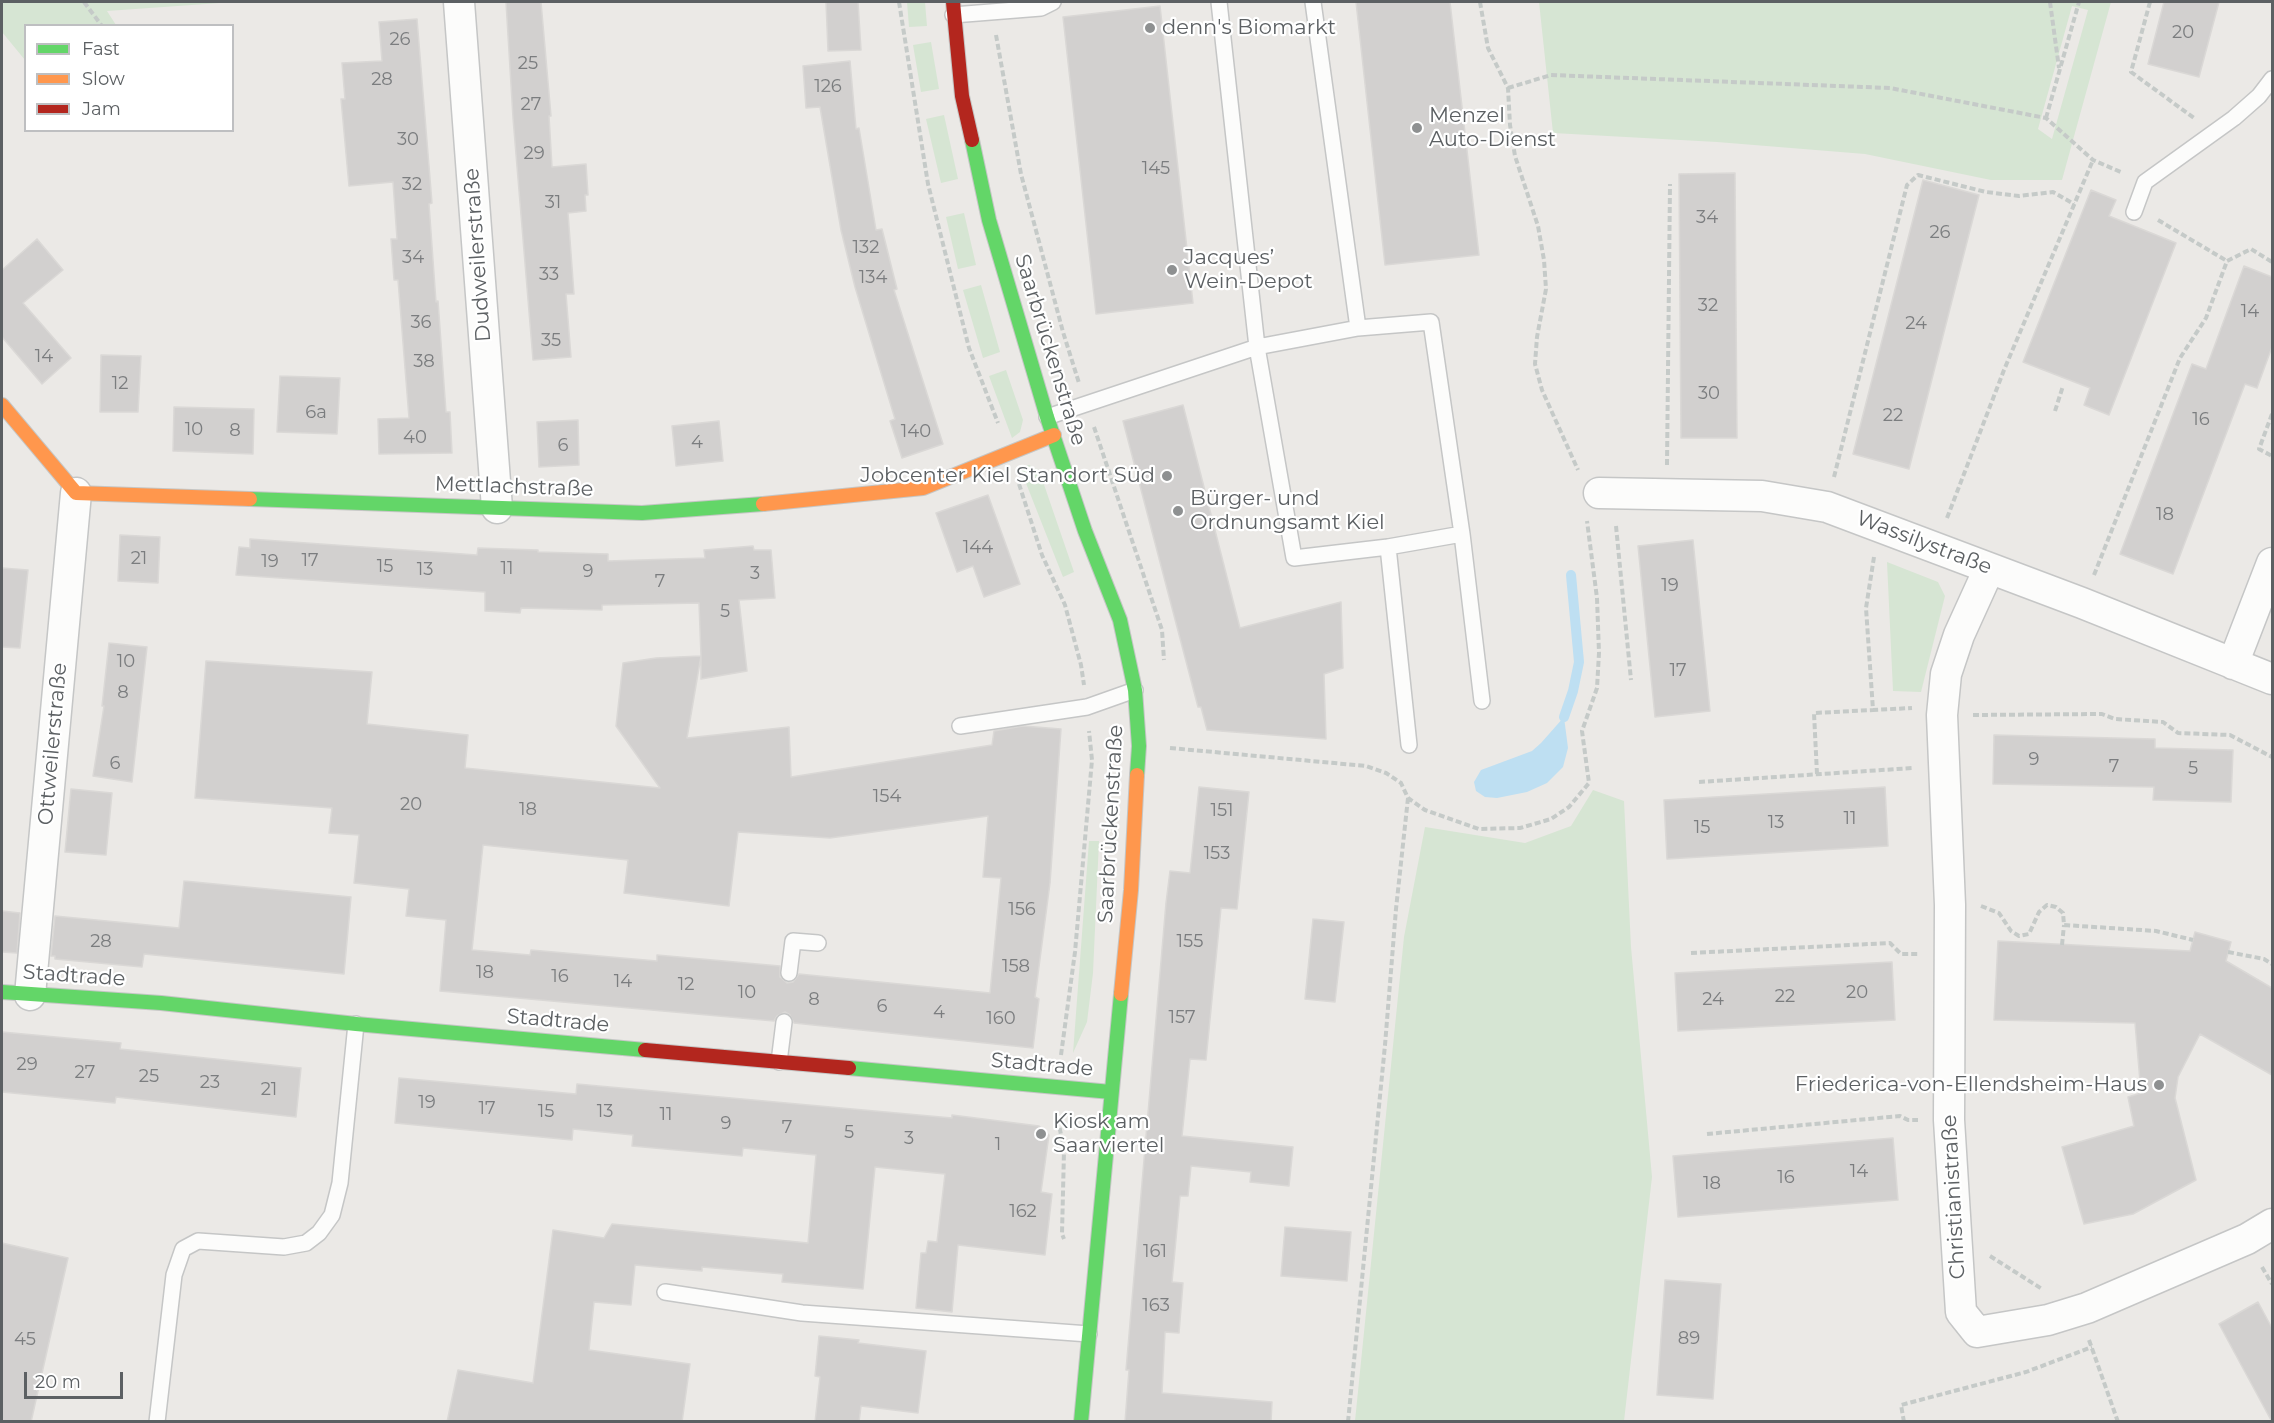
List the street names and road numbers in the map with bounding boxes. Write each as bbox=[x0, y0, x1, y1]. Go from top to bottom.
street label: Dudweilerstraße bbox=[459, 167, 497, 343]
street label: Saarbrückenstraße bbox=[1009, 251, 1091, 449]
street label: Mettlachstraße bbox=[434, 472, 594, 502]
street label: Wassilystraße bbox=[1853, 506, 1995, 580]
street label: Ottweilerstraße bbox=[33, 662, 73, 826]
street label: Saarbrückenstraße bbox=[1093, 724, 1129, 924]
street label: Stadtrade bbox=[22, 960, 126, 992]
street label: Stadtrade bbox=[506, 1004, 610, 1038]
street label: Stadtrade bbox=[990, 1048, 1094, 1082]
street label: Christianistraße bbox=[1937, 1114, 1971, 1280]

